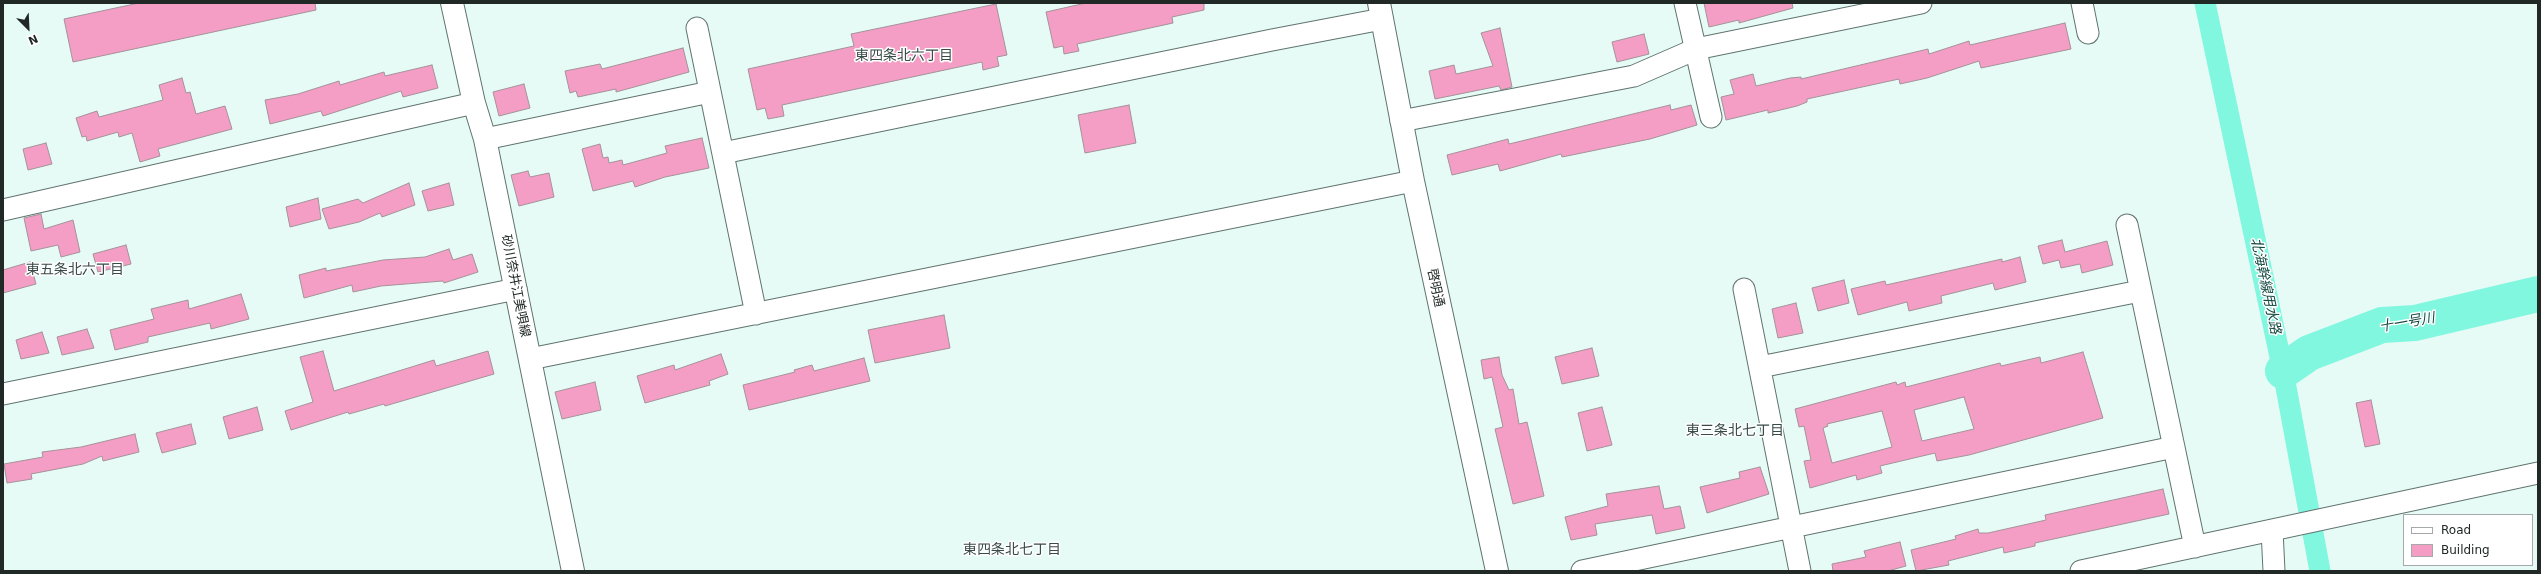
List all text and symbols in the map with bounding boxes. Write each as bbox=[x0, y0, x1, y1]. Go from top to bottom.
north arrow bbox=[8, 8, 48, 48]
text: N bbox=[26, 32, 40, 47]
district label: 東四条北六丁目 bbox=[855, 48, 953, 64]
street label: 砂川奈井江美唄線 bbox=[497, 233, 533, 339]
water label: 北海幹線用水路 bbox=[2247, 236, 2283, 336]
district label: 東五条北六丁目 bbox=[26, 262, 124, 278]
street label: 啓明通 bbox=[1423, 267, 1447, 309]
water label: 十一号川 bbox=[2378, 310, 2436, 336]
district label: 東三条北七丁目 bbox=[1686, 423, 1784, 439]
legend bbox=[2403, 514, 2533, 566]
text: Road bbox=[2441, 523, 2471, 537]
district label: 東四条北七丁目 bbox=[963, 542, 1061, 558]
text: Building bbox=[2441, 543, 2490, 557]

